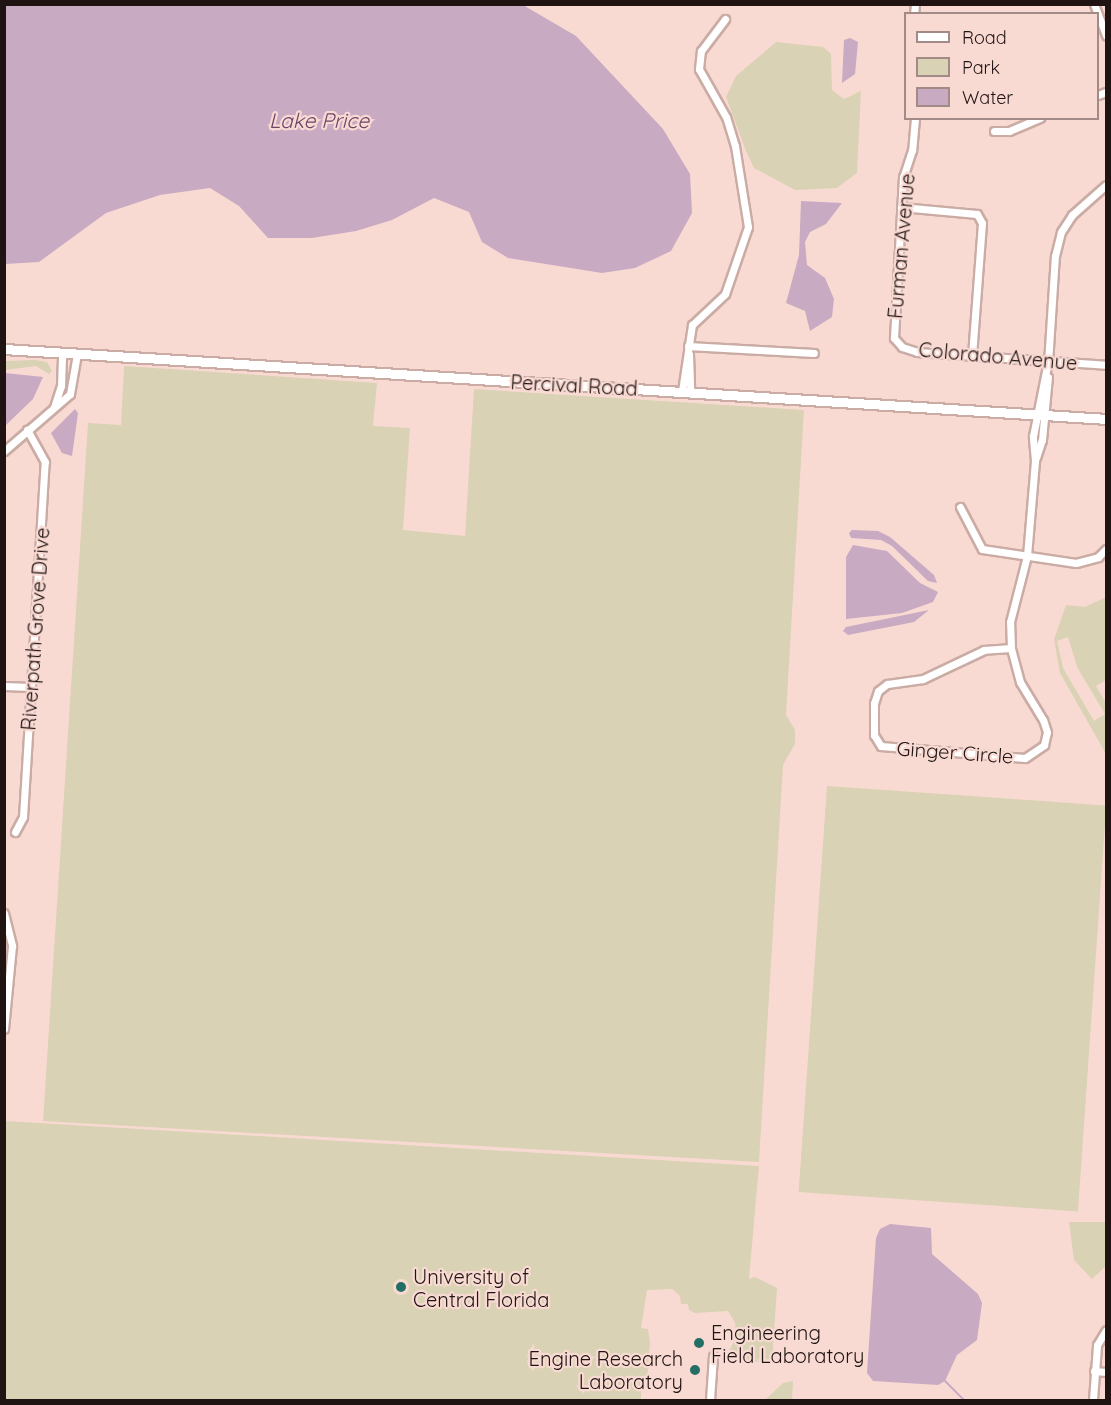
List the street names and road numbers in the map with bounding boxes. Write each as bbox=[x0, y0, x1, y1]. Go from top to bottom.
street label: Furman Avenue bbox=[883, 172, 919, 320]
street label: Colorado Avenue bbox=[918, 337, 1078, 375]
street label: Percival Road bbox=[510, 370, 638, 400]
street label: Riverpath Grove Drive bbox=[16, 527, 54, 731]
street label: Ginger Circle bbox=[896, 736, 1014, 768]

